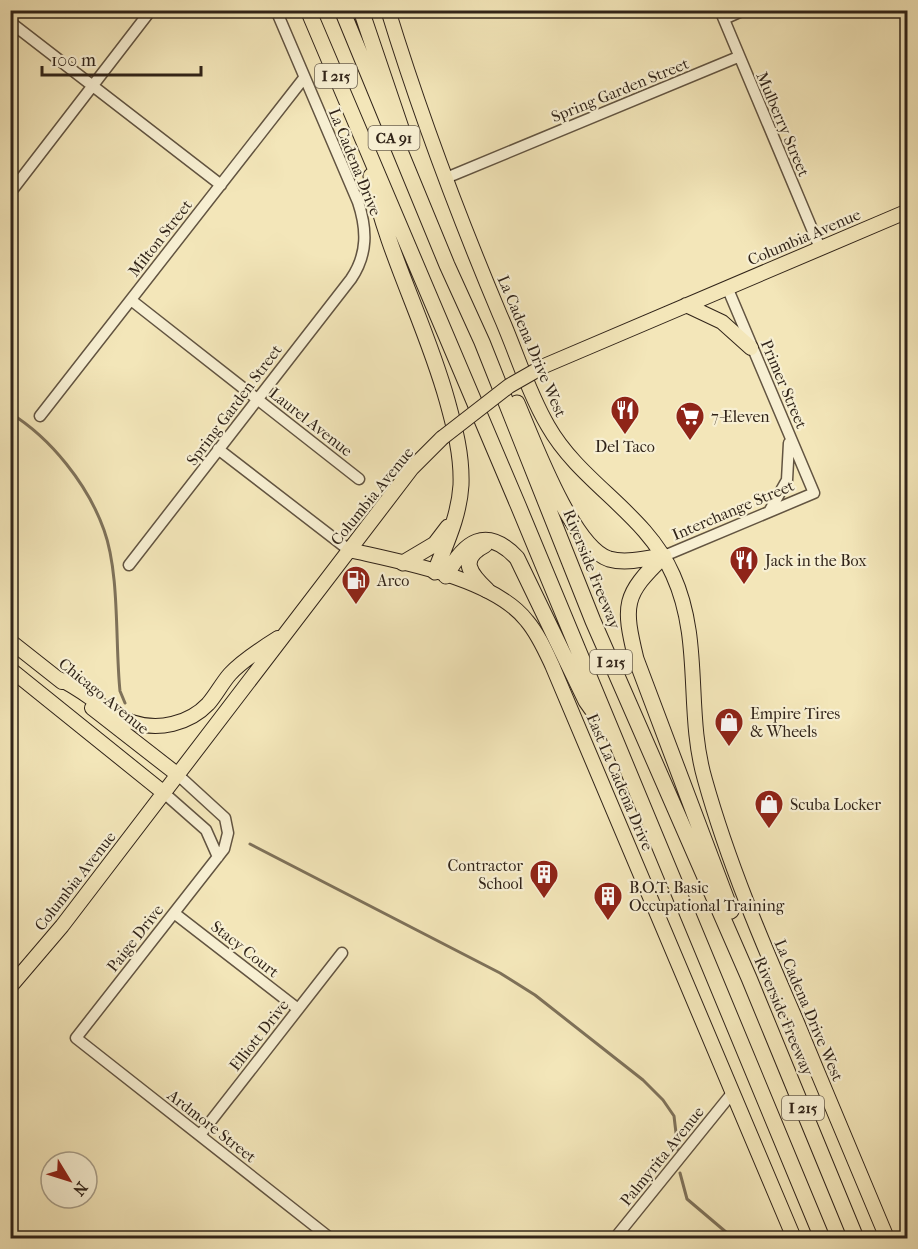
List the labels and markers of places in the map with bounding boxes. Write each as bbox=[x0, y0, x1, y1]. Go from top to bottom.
restaurant icon: Del Taco bbox=[609, 394, 641, 436]
supermarket icon: 7-Eleven bbox=[674, 400, 706, 442]
place label: 7-Eleven bbox=[711, 407, 770, 426]
place label: Del Taco bbox=[595, 437, 655, 456]
restaurant icon: Jack in the Box bbox=[728, 544, 760, 586]
place label: Jack in the Box bbox=[763, 551, 867, 570]
fuel station icon: Arco bbox=[340, 564, 372, 606]
place label: Arco bbox=[376, 571, 409, 590]
place label: Empire Tires & Wheels bbox=[750, 704, 840, 741]
shop icon: Empire Tires & Wheels bbox=[713, 706, 745, 748]
shop icon: Scuba Locker bbox=[753, 788, 785, 830]
place label: Scuba Locker bbox=[790, 795, 881, 814]
place label: Contractor School bbox=[448, 856, 524, 893]
building icon: Contractor School bbox=[528, 858, 560, 900]
place label: B.O.T. Basic Occupational Training bbox=[629, 878, 785, 915]
building icon: B.O.T. Basic Occupational Training bbox=[592, 880, 624, 922]

